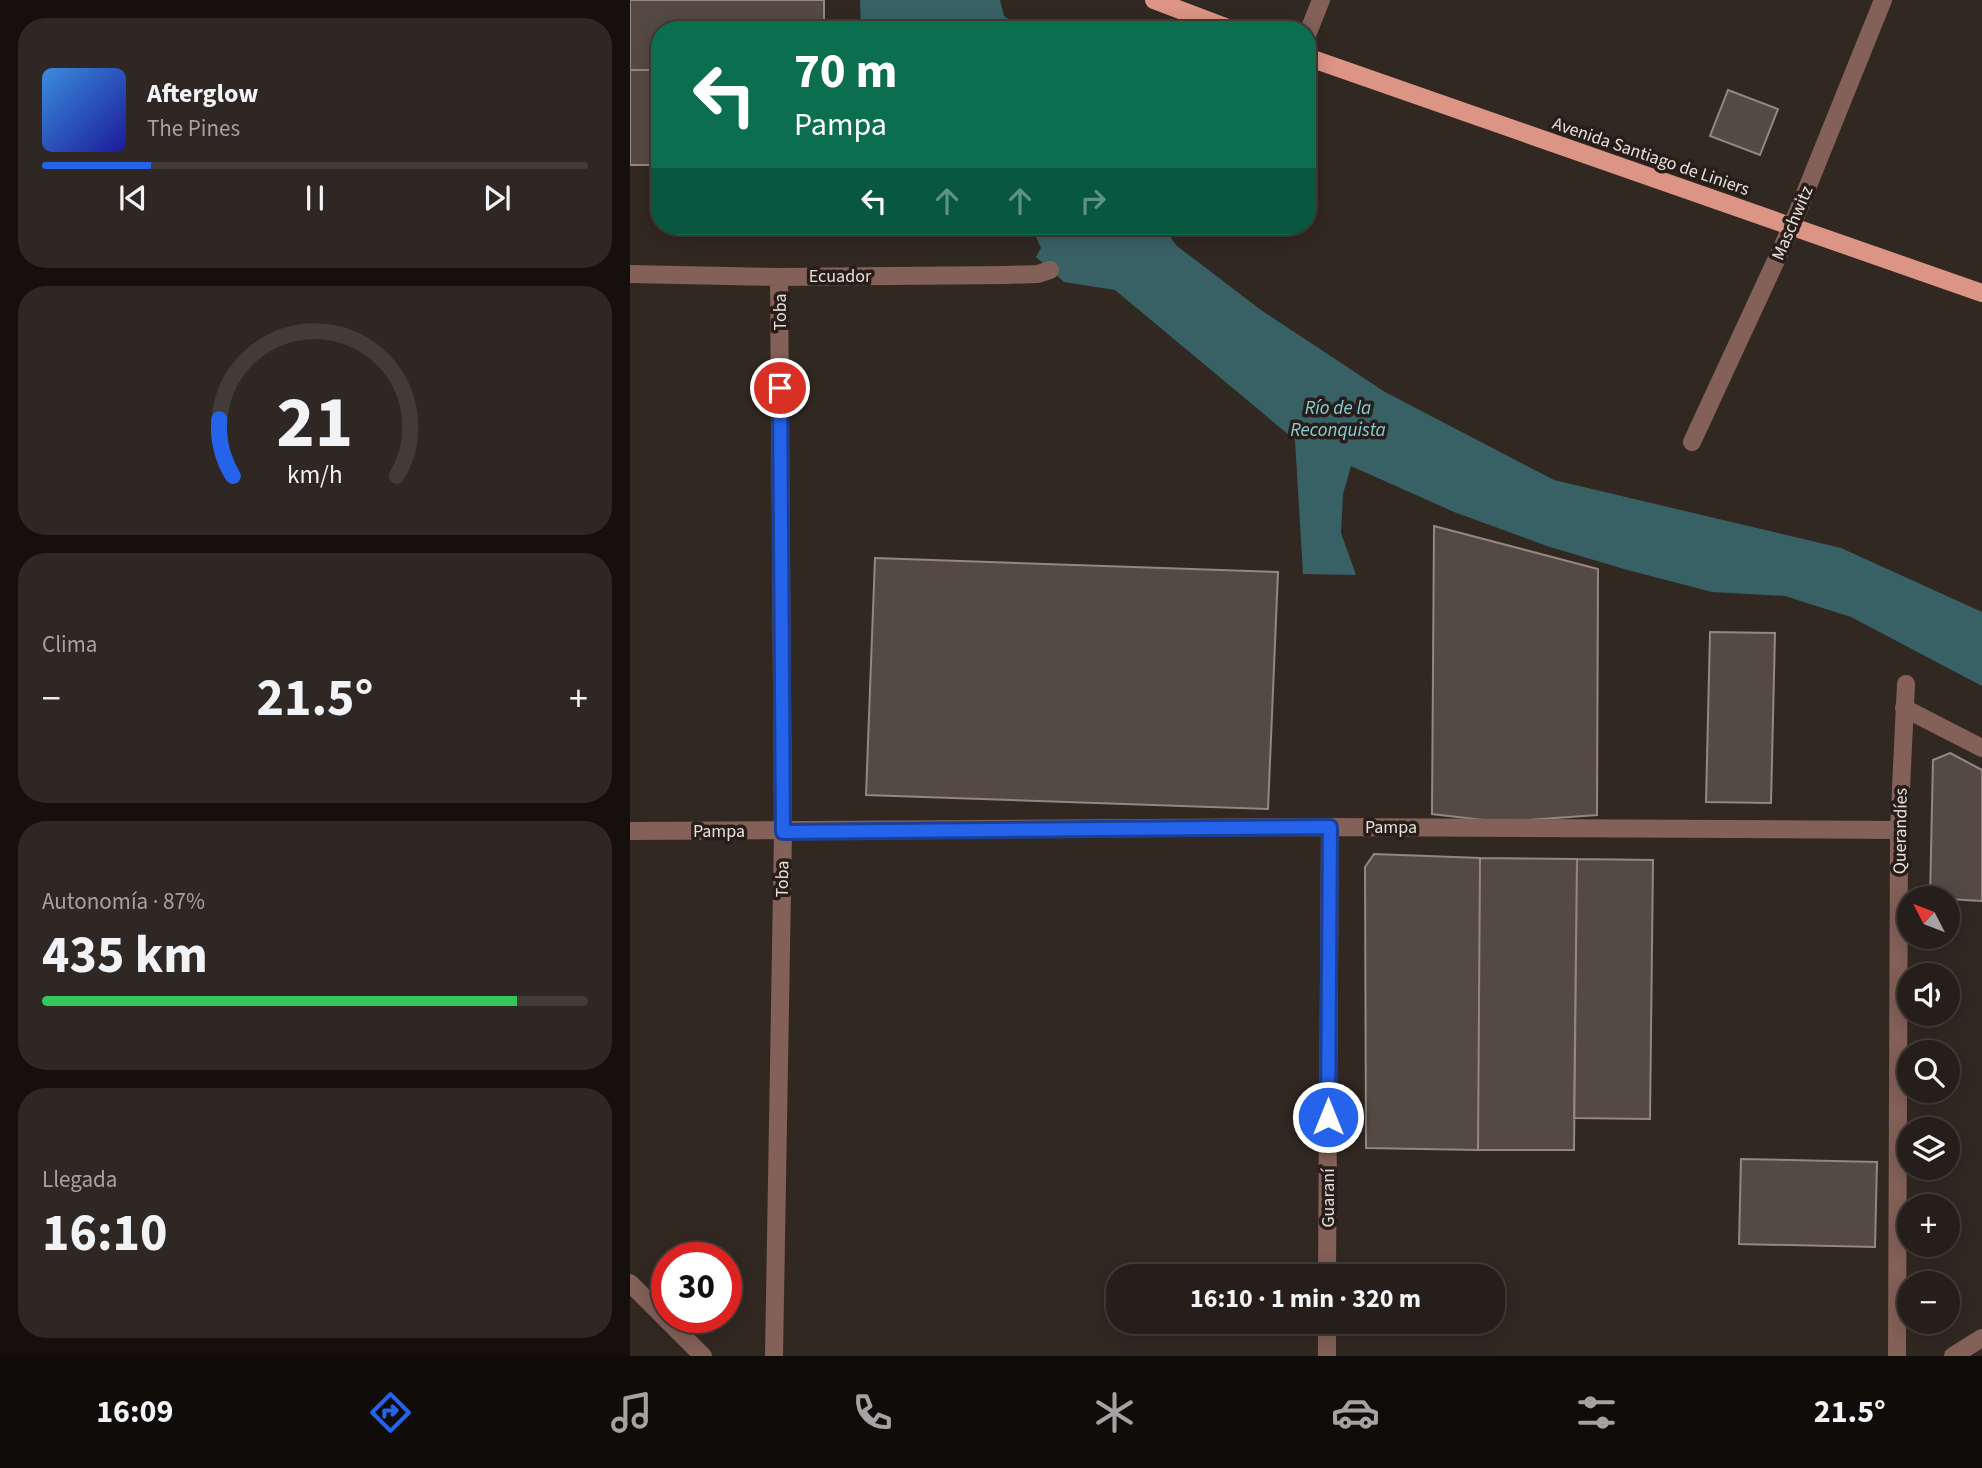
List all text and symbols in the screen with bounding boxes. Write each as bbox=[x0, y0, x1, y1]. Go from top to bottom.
text: 70 m bbox=[794, 37, 898, 107]
icon: left bbox=[679, 49, 770, 140]
text: Afterglow bbox=[147, 75, 258, 112]
text: Pampa bbox=[794, 102, 887, 148]
street label: Avenida Santiago de Liniers bbox=[1549, 111, 1753, 202]
text: The Pines bbox=[147, 112, 240, 145]
icon: previous bbox=[114, 179, 152, 217]
icon: pause bbox=[296, 179, 334, 217]
icon: next bbox=[478, 179, 516, 217]
icon: left bbox=[855, 182, 893, 220]
icon: ahead bbox=[928, 182, 966, 220]
icon: ahead bbox=[1001, 182, 1039, 220]
icon: right bbox=[1074, 182, 1112, 220]
street label: Maschwitz bbox=[1766, 182, 1819, 264]
street label: Ecuador bbox=[809, 264, 872, 289]
street label: Toba bbox=[768, 294, 793, 331]
pin bbox=[750, 358, 810, 418]
icon: arrive bbox=[761, 369, 799, 407]
text: 21 bbox=[277, 372, 353, 476]
water label: Río de la Reconquista bbox=[1290, 395, 1386, 444]
text: km/h bbox=[287, 457, 343, 493]
text: Clima bbox=[42, 628, 97, 661]
text: 21.5° bbox=[257, 662, 373, 736]
text: − bbox=[42, 672, 61, 726]
text: + bbox=[569, 672, 588, 726]
street label: Querandíes bbox=[1887, 788, 1914, 874]
street label: Pampa bbox=[1365, 815, 1417, 840]
street label: Pampa bbox=[693, 819, 745, 844]
street label: Toba bbox=[770, 860, 795, 898]
text: Autonomía · 87% bbox=[42, 885, 205, 918]
north arrow bbox=[1897, 886, 1960, 948]
map controls bbox=[1897, 886, 1960, 1334]
text: 435 km bbox=[42, 919, 208, 993]
button: sound bbox=[1897, 963, 1960, 1026]
button: search bbox=[1897, 1040, 1960, 1103]
position arrow bbox=[1291, 1080, 1365, 1154]
button: layers bbox=[1897, 1117, 1960, 1180]
text: Llegada bbox=[42, 1163, 117, 1196]
street label: Guaraní bbox=[1316, 1168, 1341, 1228]
button: + bbox=[1897, 1194, 1960, 1257]
text: 16:10 bbox=[42, 1197, 167, 1271]
speed limit sign: 30 bbox=[651, 1242, 742, 1333]
button: − bbox=[1897, 1271, 1960, 1334]
text: 16:10 · 1 min · 320 m bbox=[1190, 1280, 1421, 1317]
icon: directions bbox=[366, 1388, 415, 1437]
icon: music bbox=[607, 1388, 656, 1437]
icon: phone bbox=[848, 1388, 897, 1437]
icon: climate bbox=[1090, 1388, 1139, 1437]
icon: car bbox=[1331, 1388, 1380, 1437]
icon: filters bbox=[1572, 1388, 1621, 1437]
text: 16:09 bbox=[96, 1389, 173, 1435]
text: 21.5° bbox=[1814, 1389, 1886, 1435]

